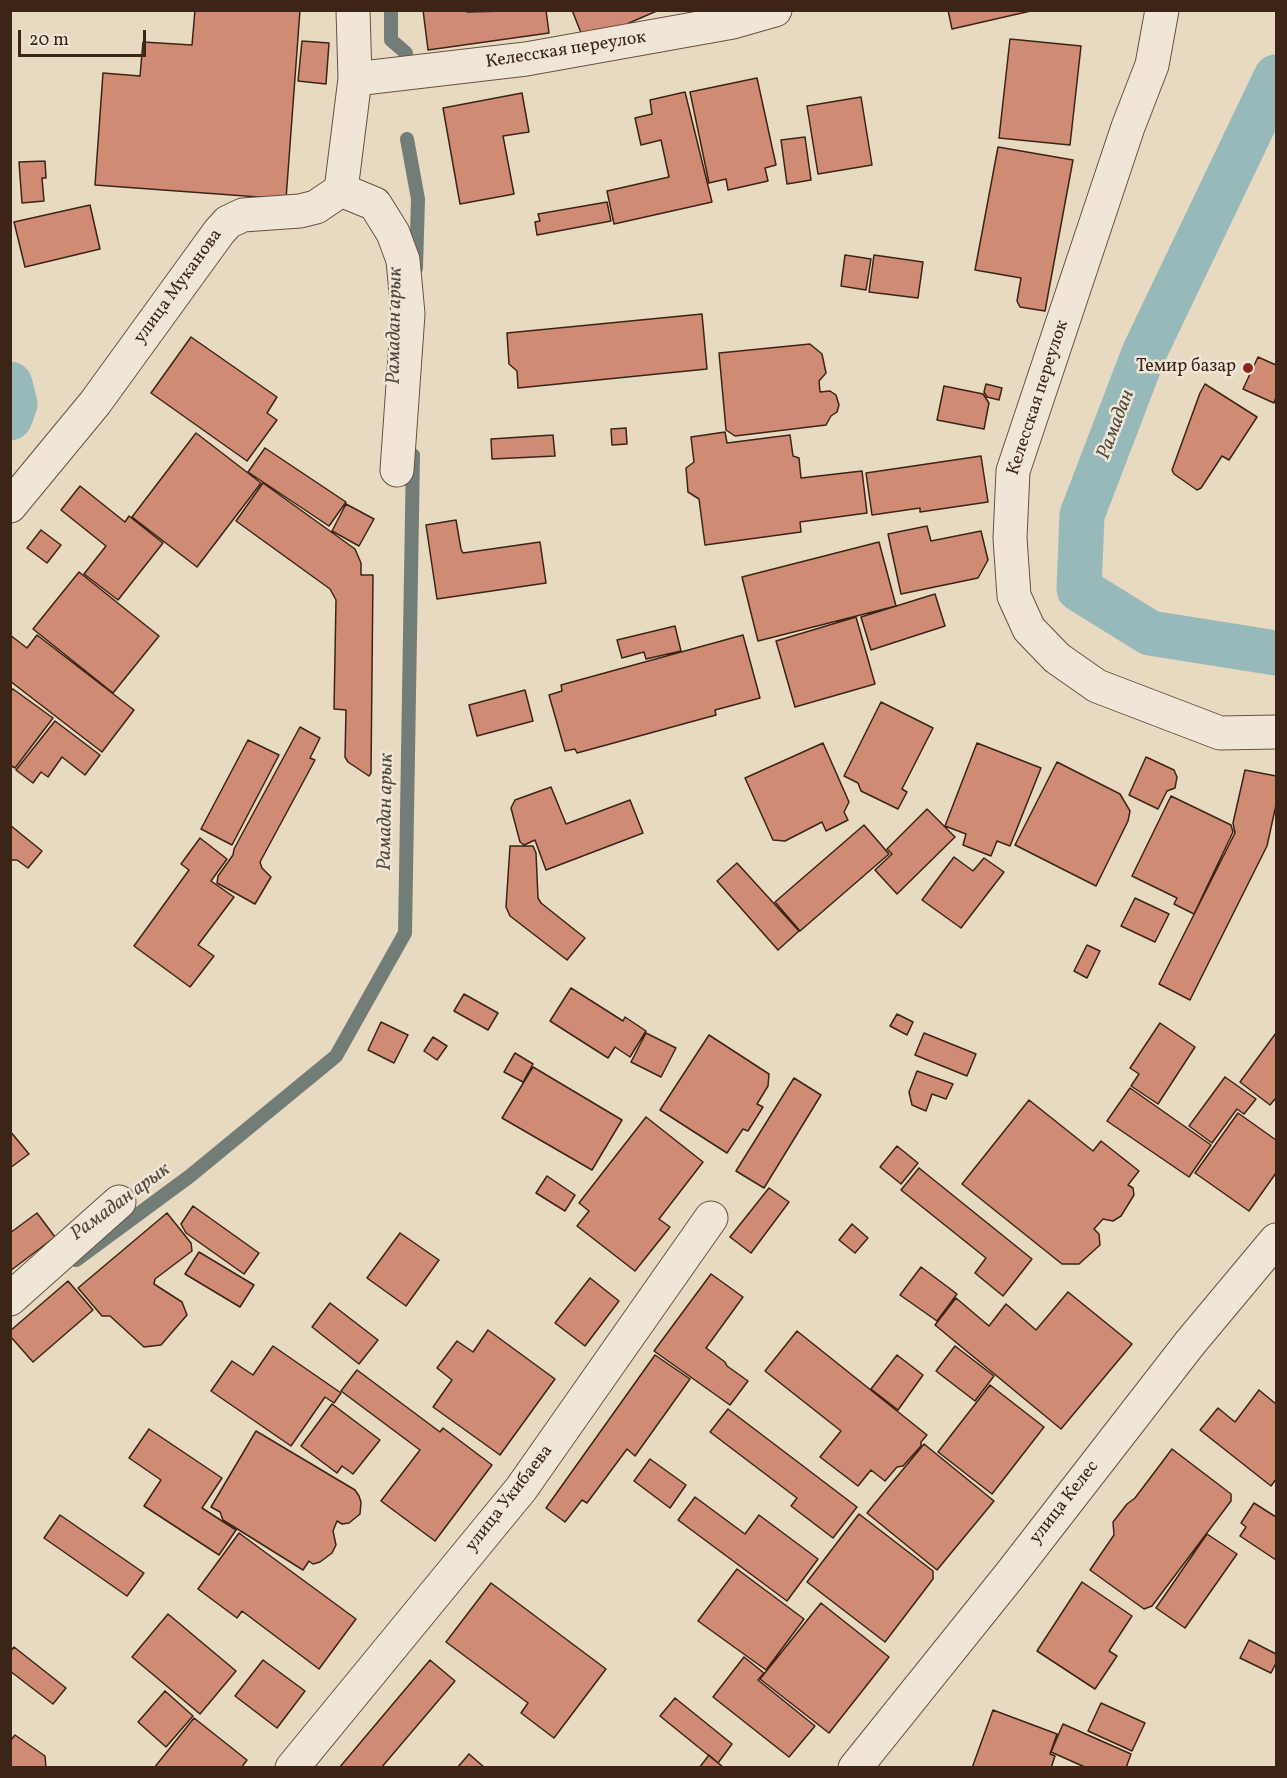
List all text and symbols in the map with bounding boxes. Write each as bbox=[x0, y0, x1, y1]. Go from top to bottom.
scale bar bbox=[21, 18, 148, 56]
text: 20 m bbox=[29, 28, 69, 53]
street label: Келесская переулок bbox=[484, 28, 648, 74]
street label: улица Муканова bbox=[130, 225, 228, 349]
water label: Рамадан арык bbox=[383, 267, 409, 385]
street label: Келесская переулок bbox=[1004, 318, 1074, 478]
place label: Темир базар bbox=[1136, 357, 1236, 379]
marker: Темир базар bbox=[1241, 361, 1255, 375]
water label: Рамадан bbox=[1093, 387, 1141, 463]
water label: Рамадан арык bbox=[374, 753, 400, 871]
water label: Рамадан арык bbox=[66, 1159, 176, 1247]
street label: улица Укибаева bbox=[462, 1441, 558, 1557]
street label: улица Келес bbox=[1026, 1457, 1104, 1549]

